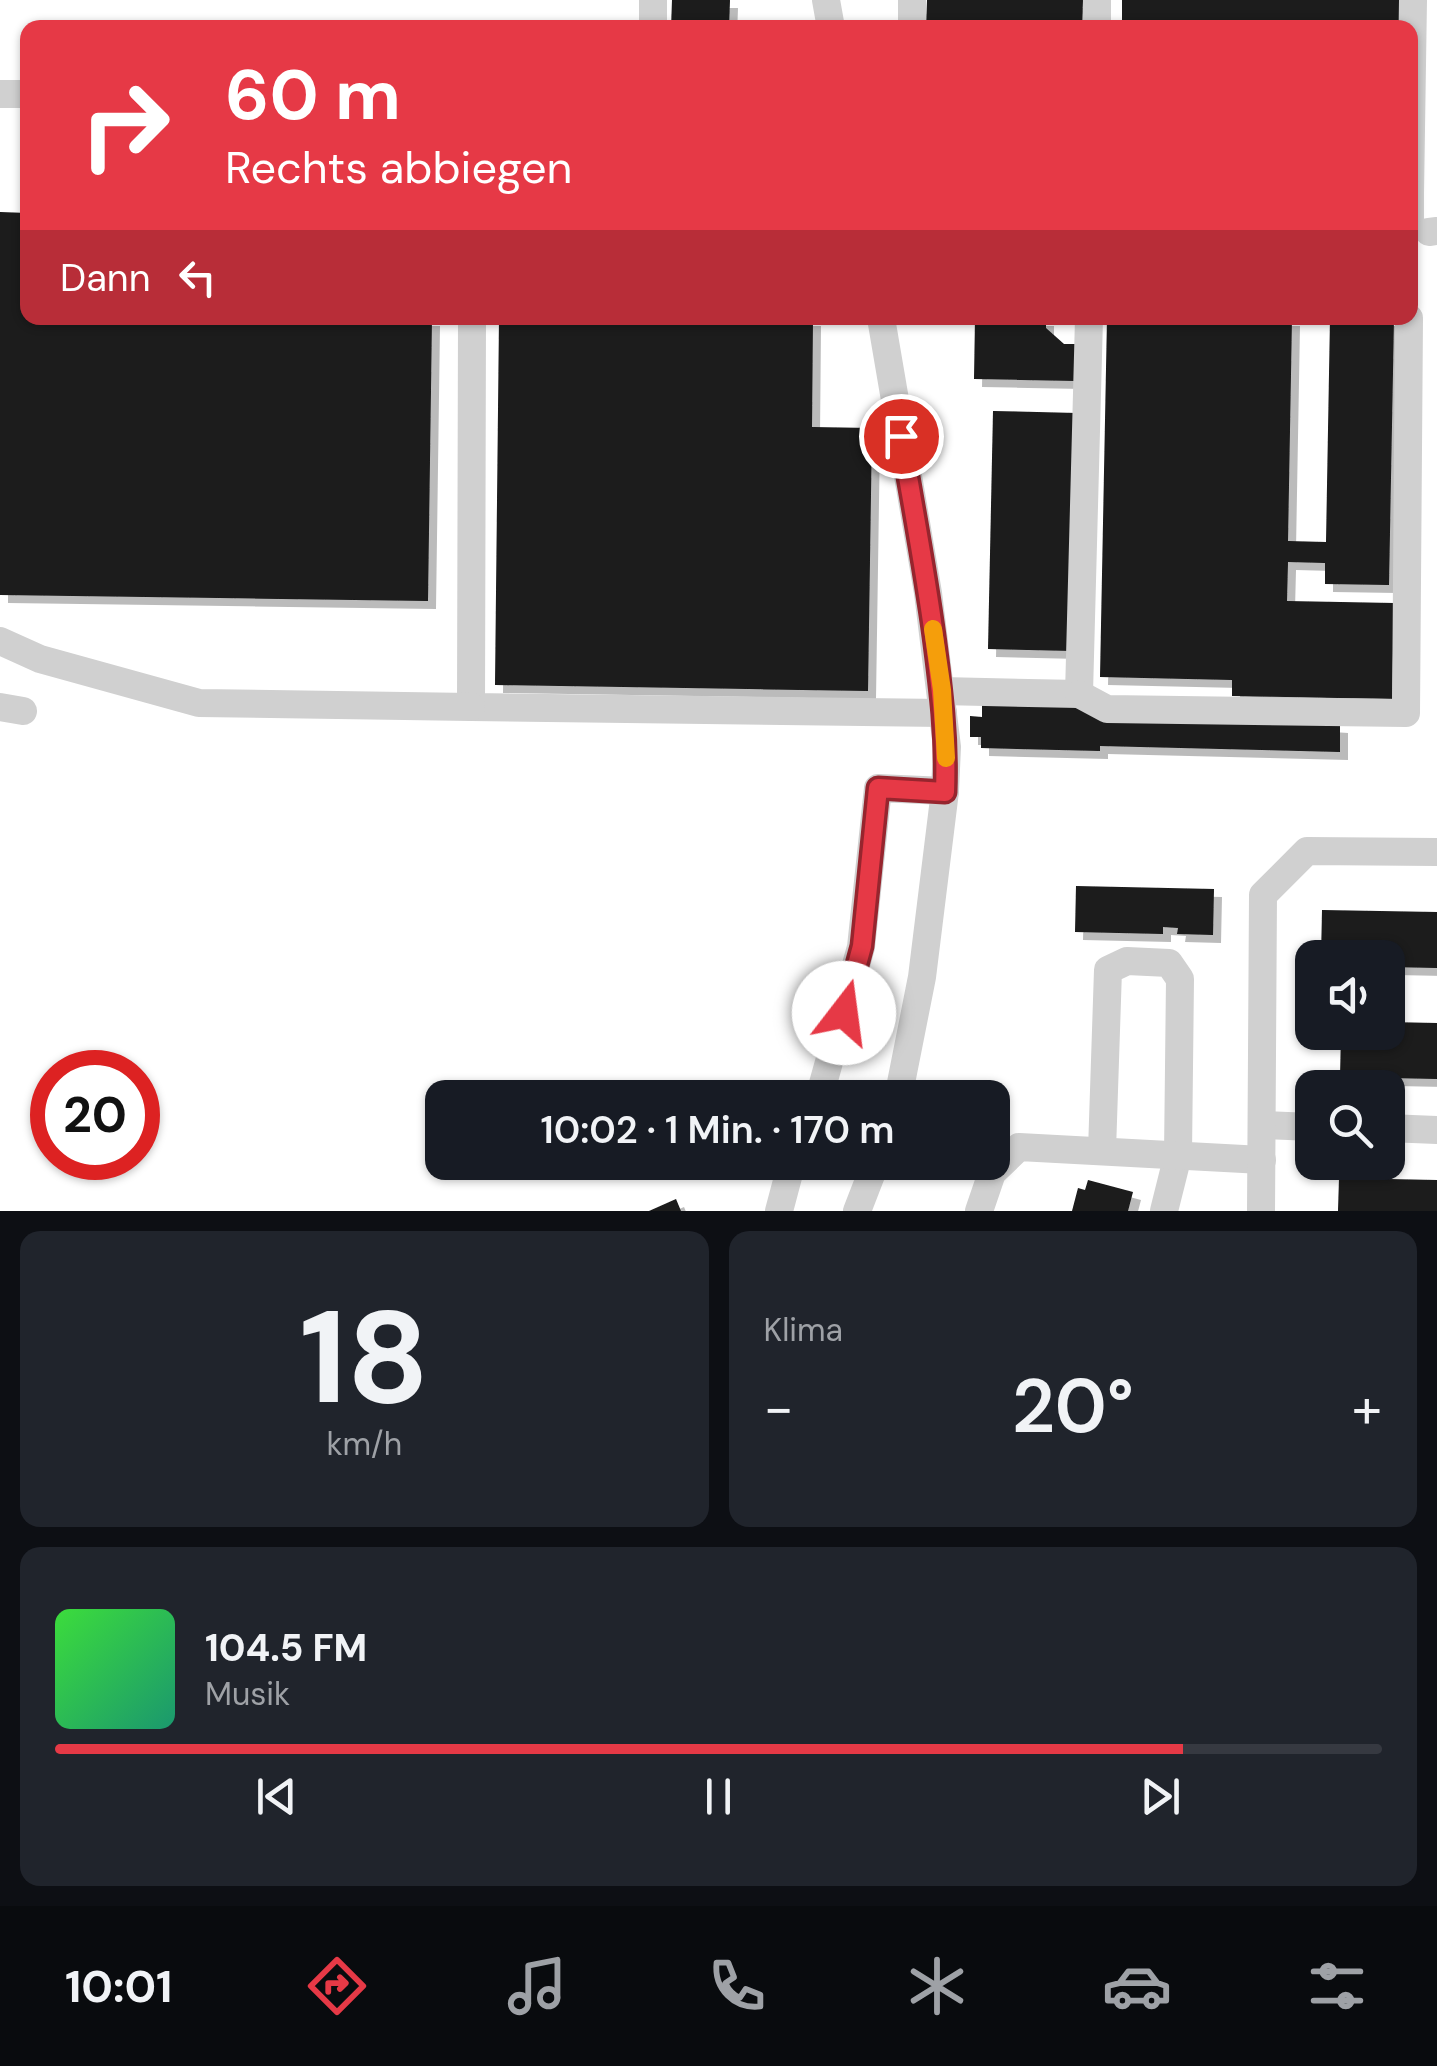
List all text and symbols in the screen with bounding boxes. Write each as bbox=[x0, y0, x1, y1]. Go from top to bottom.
text: 60 m bbox=[225, 50, 401, 141]
icon: right bbox=[60, 60, 190, 190]
text: Rechts abbiegen bbox=[225, 138, 572, 197]
icon: left bbox=[170, 250, 225, 305]
text: Dann bbox=[60, 253, 150, 303]
pin bbox=[859, 394, 944, 479]
icon: arrive bbox=[874, 409, 929, 464]
map controls bbox=[1295, 940, 1405, 1180]
button: sound bbox=[1295, 940, 1405, 1050]
position arrow bbox=[792, 961, 896, 1065]
speed limit sign: 20 bbox=[30, 1050, 160, 1180]
button: search bbox=[1295, 1070, 1405, 1180]
text: 10:02 · 1 Min. · 170 m bbox=[541, 1105, 894, 1155]
text: 18 bbox=[299, 1273, 429, 1442]
text: Klima bbox=[764, 1309, 843, 1351]
text: 20° bbox=[1012, 1358, 1134, 1455]
text: − bbox=[764, 1372, 794, 1444]
text: + bbox=[1352, 1372, 1382, 1444]
text: km/h bbox=[326, 1423, 402, 1465]
text: 104.5 FM bbox=[205, 1623, 367, 1673]
text: Musik bbox=[205, 1673, 290, 1715]
icon: previous bbox=[249, 1769, 304, 1824]
icon: pause bbox=[691, 1769, 746, 1824]
icon: next bbox=[1133, 1769, 1188, 1824]
icon: directions bbox=[302, 1951, 372, 2021]
icon: music bbox=[502, 1951, 572, 2021]
icon: phone bbox=[702, 1951, 772, 2021]
icon: climate bbox=[902, 1951, 972, 2021]
icon: car bbox=[1102, 1951, 1172, 2021]
icon: filters bbox=[1302, 1951, 1372, 2021]
text: 10:01 bbox=[65, 1957, 173, 2016]

